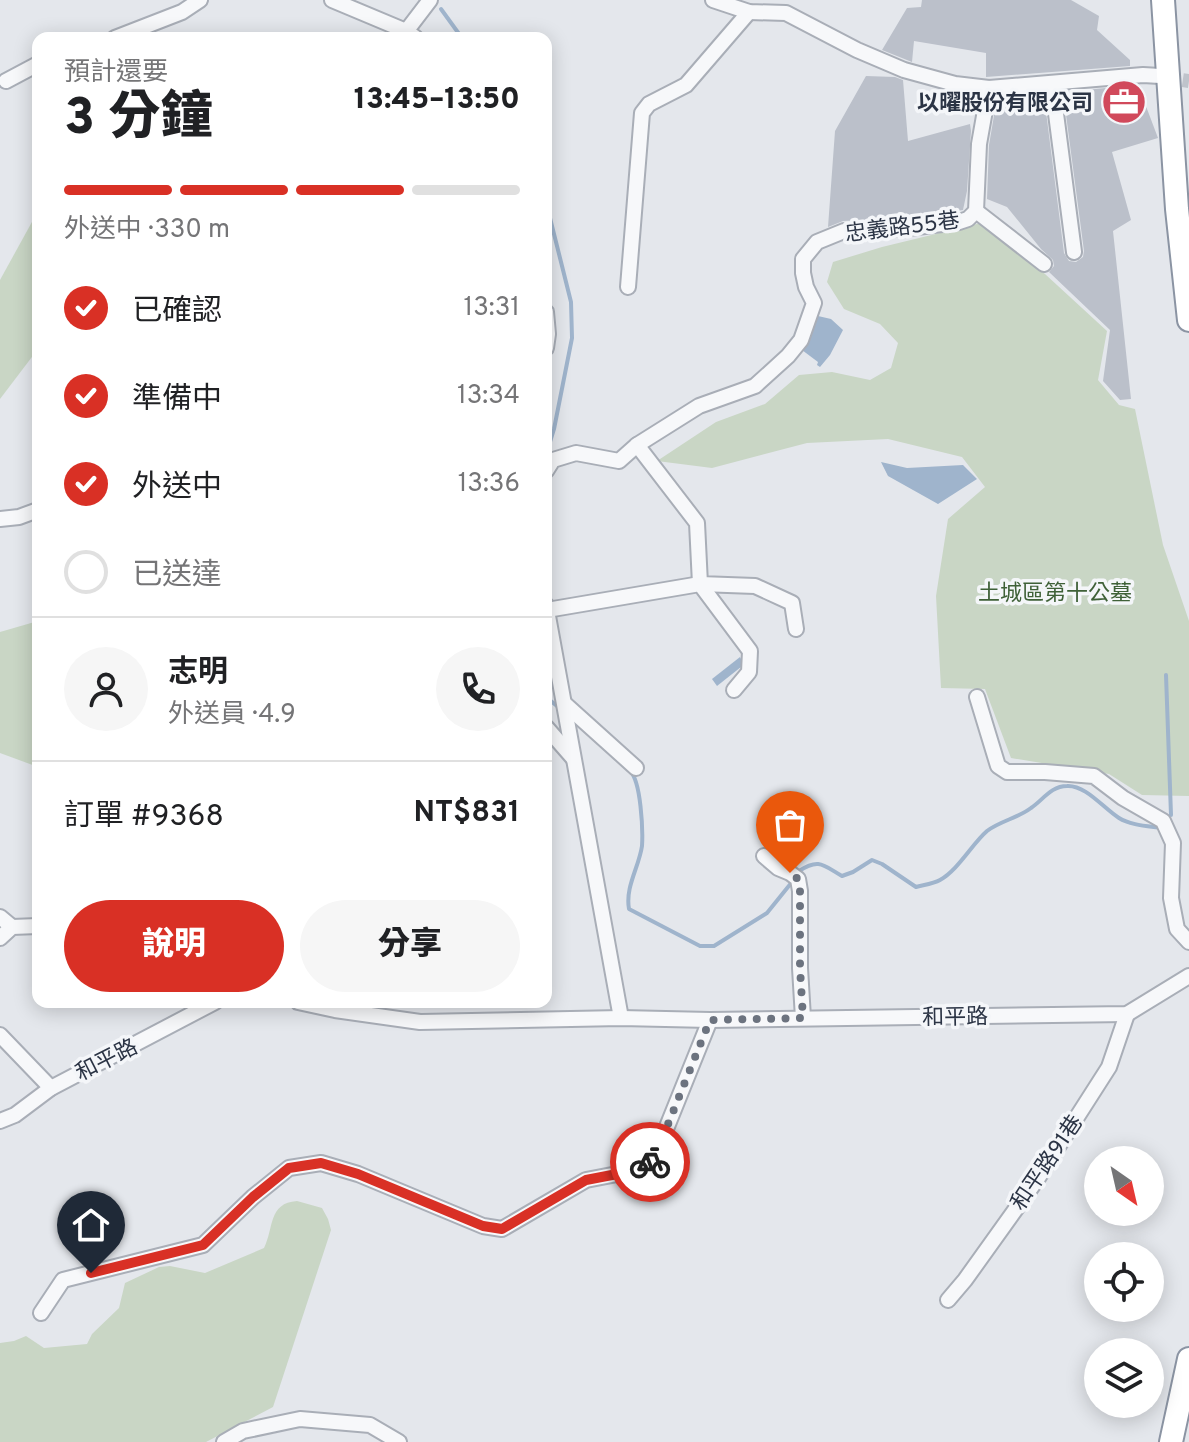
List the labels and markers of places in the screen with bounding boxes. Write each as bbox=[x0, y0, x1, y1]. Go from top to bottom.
office icon: 以曜股份有限公司 bbox=[1100, 78, 1148, 126]
place label: 以曜股份有限公司 bbox=[917, 91, 1093, 118]
pin bbox=[756, 791, 824, 873]
pin bbox=[57, 1191, 125, 1273]

